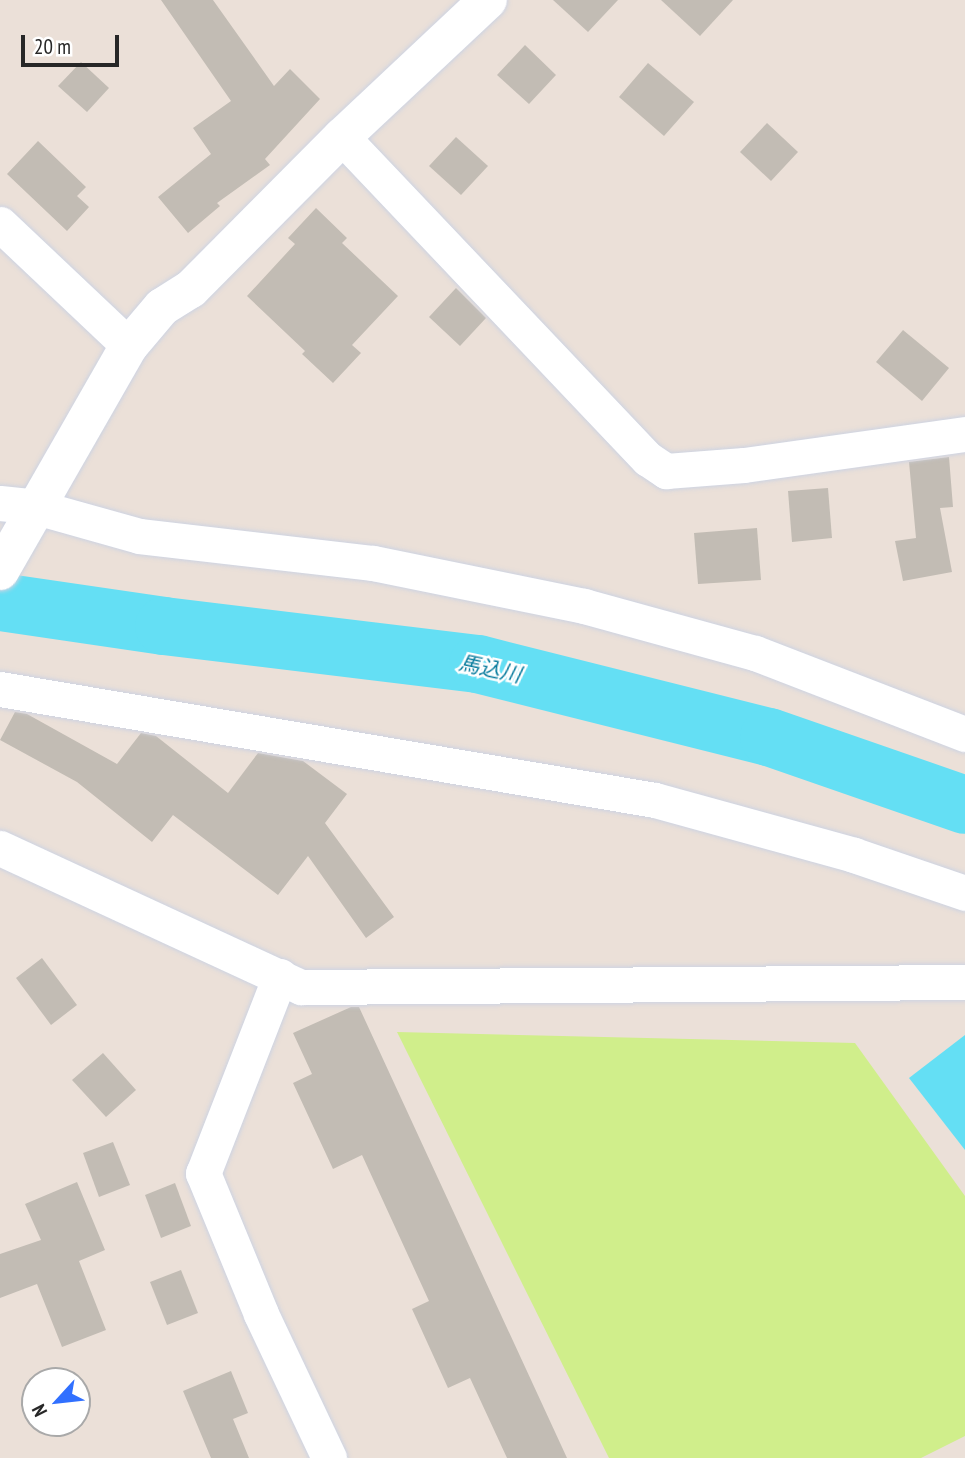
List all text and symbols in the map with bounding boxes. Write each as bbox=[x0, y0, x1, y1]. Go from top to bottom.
scale bar bbox=[24, 21, 122, 65]
text: 20 m bbox=[34, 33, 71, 60]
water label: 馬込川 bbox=[457, 650, 523, 688]
north arrow bbox=[21, 1367, 91, 1437]
text: N bbox=[26, 1401, 52, 1421]

